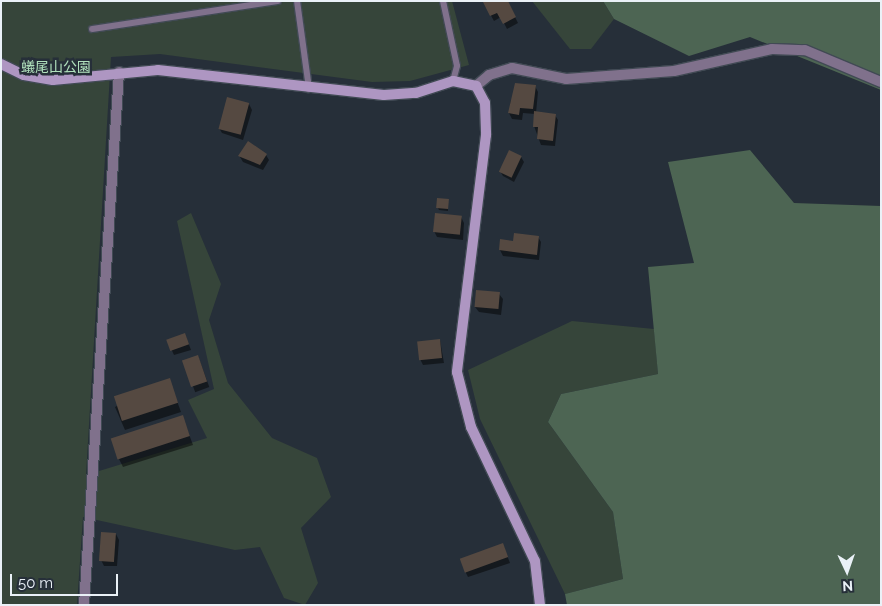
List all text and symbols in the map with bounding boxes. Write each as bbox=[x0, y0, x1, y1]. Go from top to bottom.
park label: 蟻尾山公園 bbox=[21, 59, 91, 75]
north arrow bbox=[822, 546, 872, 596]
scale bar bbox=[12, 564, 120, 596]
text: 50 m bbox=[18, 574, 53, 592]
text: N bbox=[842, 578, 854, 594]

